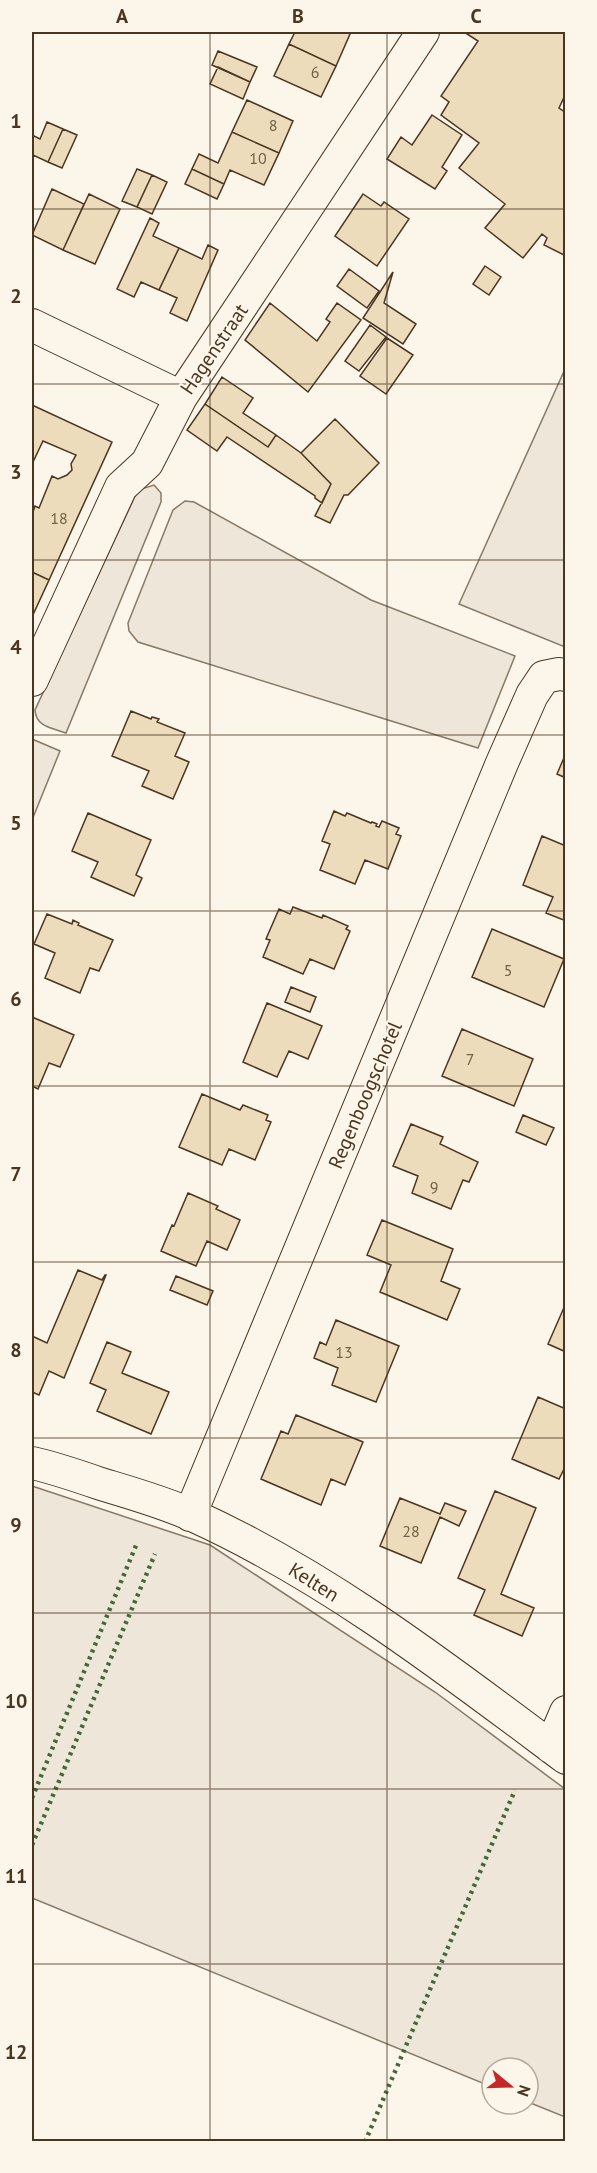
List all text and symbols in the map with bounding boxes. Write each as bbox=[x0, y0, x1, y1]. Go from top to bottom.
text: A bbox=[116, 3, 129, 29]
text: B bbox=[292, 3, 304, 29]
text: C bbox=[470, 3, 482, 29]
house number: 6 bbox=[311, 62, 319, 82]
text: 1 bbox=[10, 108, 22, 134]
house number: 8 bbox=[269, 115, 277, 135]
house number: 10 bbox=[249, 148, 267, 168]
text: 2 bbox=[10, 283, 22, 309]
street label: Hagenstraat bbox=[174, 299, 254, 399]
text: 3 bbox=[10, 459, 22, 485]
house number: 18 bbox=[50, 508, 68, 528]
text: 4 bbox=[10, 634, 22, 660]
text: 5 bbox=[10, 810, 22, 836]
house number: 5 bbox=[504, 960, 512, 980]
text: 6 bbox=[10, 986, 22, 1012]
street label: Regenboogschotel bbox=[322, 1017, 408, 1173]
house number: 7 bbox=[466, 1049, 474, 1069]
text: 7 bbox=[10, 1161, 22, 1187]
house number: 9 bbox=[430, 1177, 438, 1197]
text: 8 bbox=[10, 1337, 22, 1363]
house number: 13 bbox=[335, 1342, 353, 1362]
text: 9 bbox=[10, 1512, 22, 1538]
house number: 28 bbox=[402, 1521, 420, 1541]
street label: Kelten bbox=[284, 1556, 344, 1608]
text: 10 bbox=[5, 1688, 27, 1714]
text: 11 bbox=[5, 1863, 27, 1889]
text: 12 bbox=[5, 2039, 27, 2065]
north arrow bbox=[480, 2056, 540, 2116]
text: N bbox=[513, 2083, 535, 2099]

